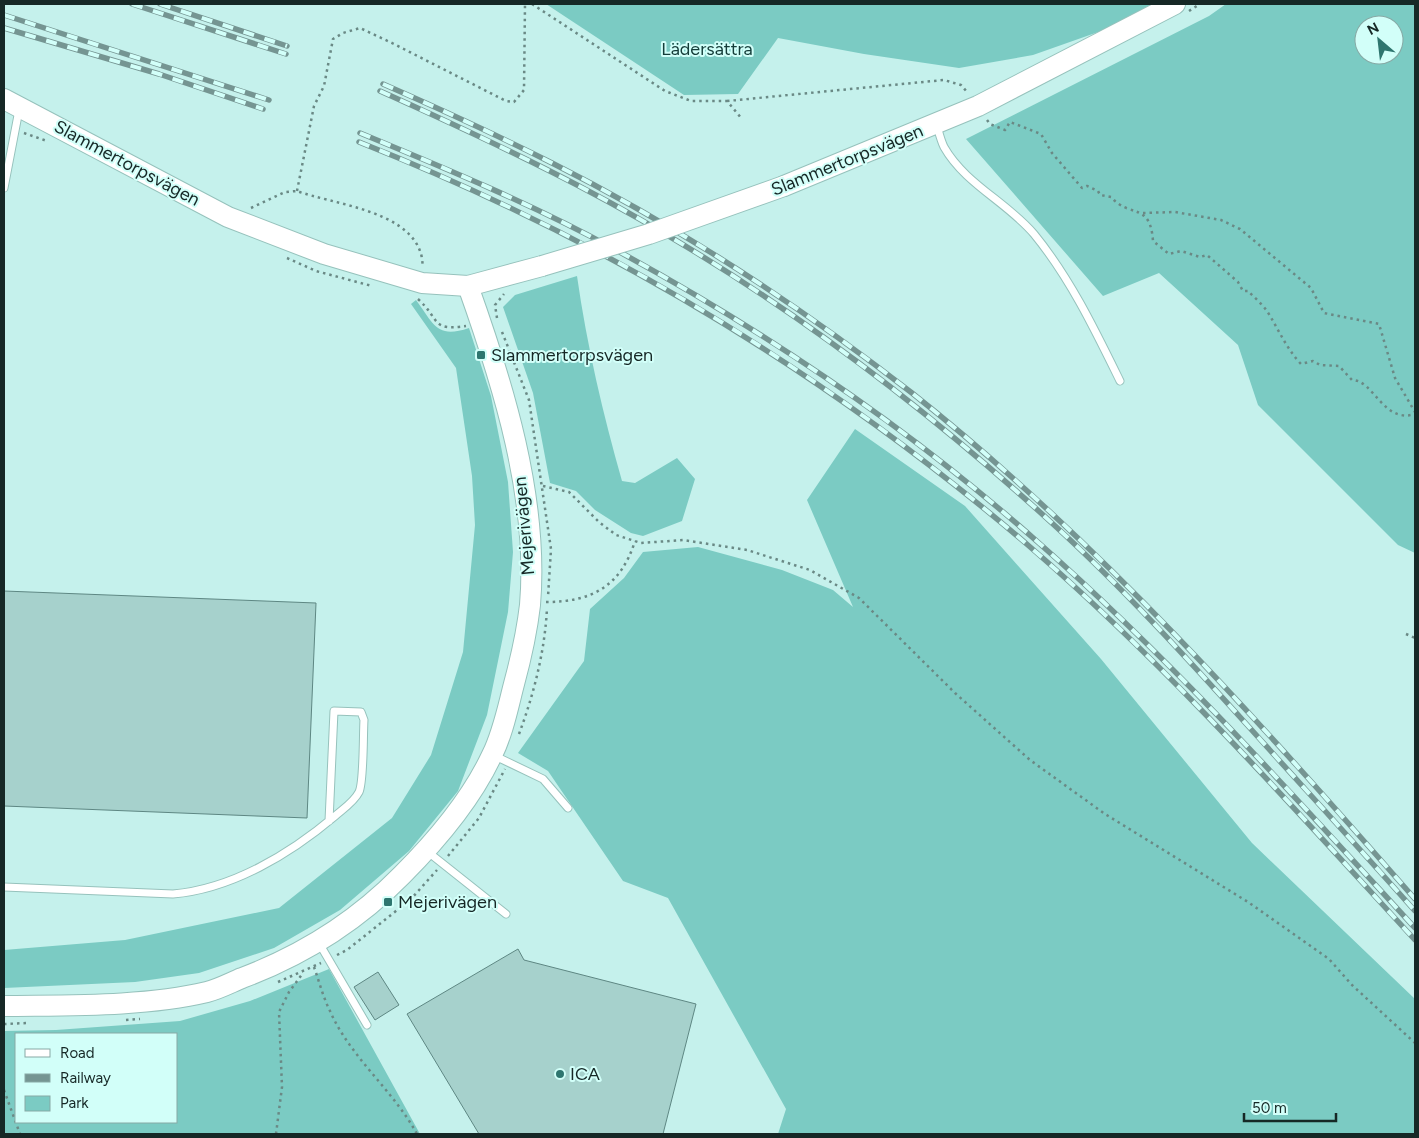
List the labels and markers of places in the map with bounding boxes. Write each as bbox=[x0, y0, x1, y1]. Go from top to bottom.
place label: Slammertorpsvägen bbox=[491, 344, 653, 366]
marker: Slammertorpsvägen bbox=[475, 349, 487, 361]
place label: Mejerivägen bbox=[398, 891, 497, 913]
marker: Mejerivägen bbox=[382, 896, 394, 908]
place label: ICA bbox=[570, 1063, 600, 1085]
marker: ICA bbox=[554, 1068, 566, 1080]

